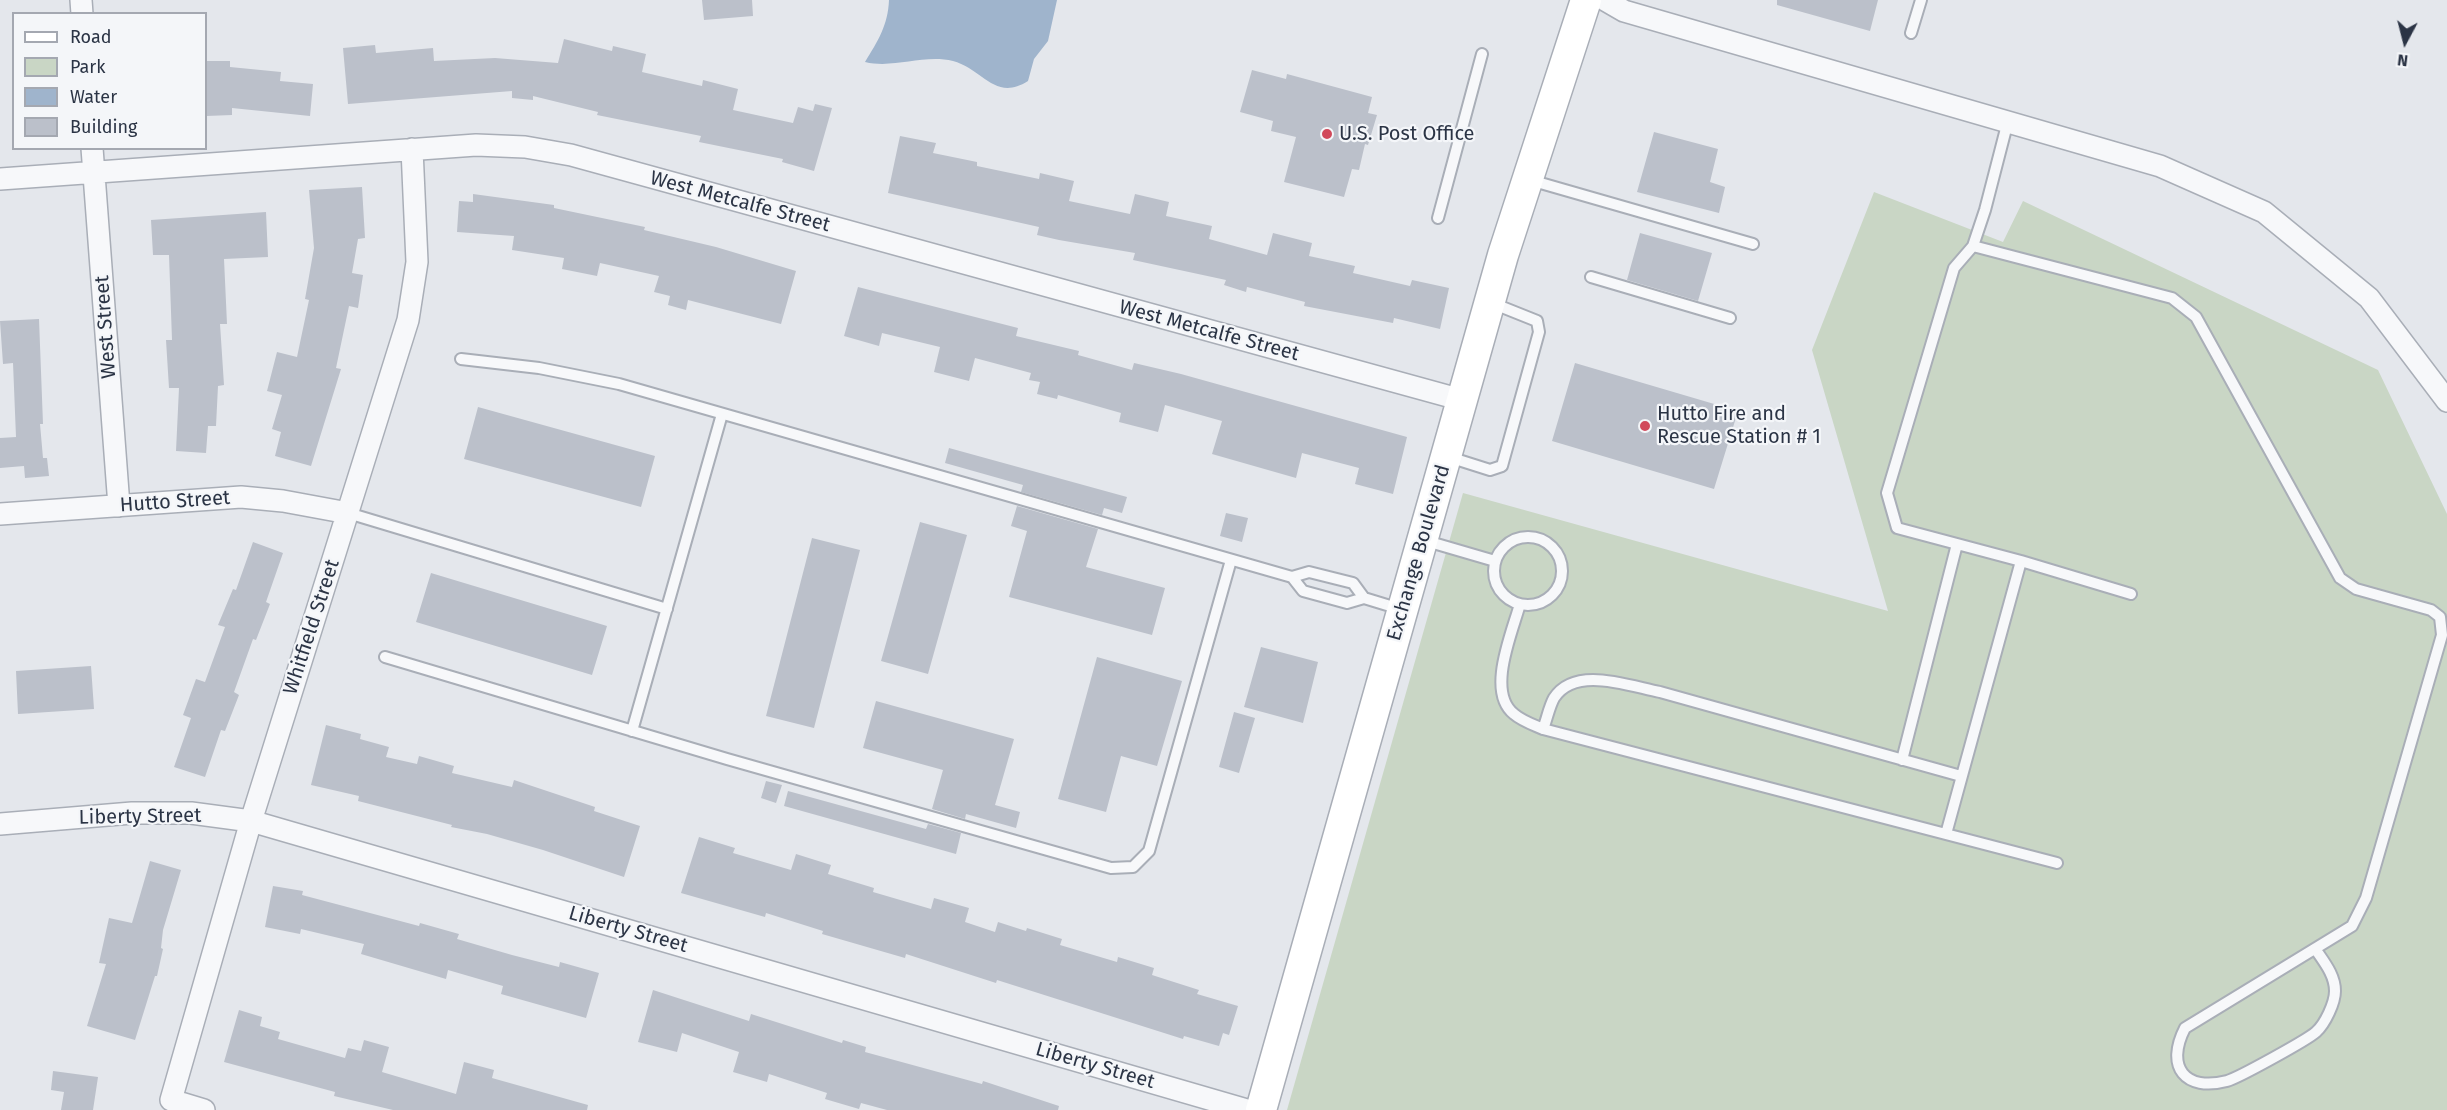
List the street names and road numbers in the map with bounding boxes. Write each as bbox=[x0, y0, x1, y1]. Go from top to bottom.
street label: West Metcalfe Street bbox=[647, 166, 833, 238]
street label: West Street bbox=[90, 275, 122, 379]
street label: West Metcalfe Street bbox=[1116, 295, 1302, 367]
street label: Exchange Boulevard bbox=[1382, 462, 1456, 644]
street label: Hutto Street bbox=[119, 486, 231, 518]
street label: Whitfield Street bbox=[279, 556, 345, 698]
street label: Liberty Street bbox=[78, 804, 202, 830]
street label: Liberty Street bbox=[566, 902, 690, 958]
street label: Liberty Street bbox=[1033, 1038, 1157, 1094]

